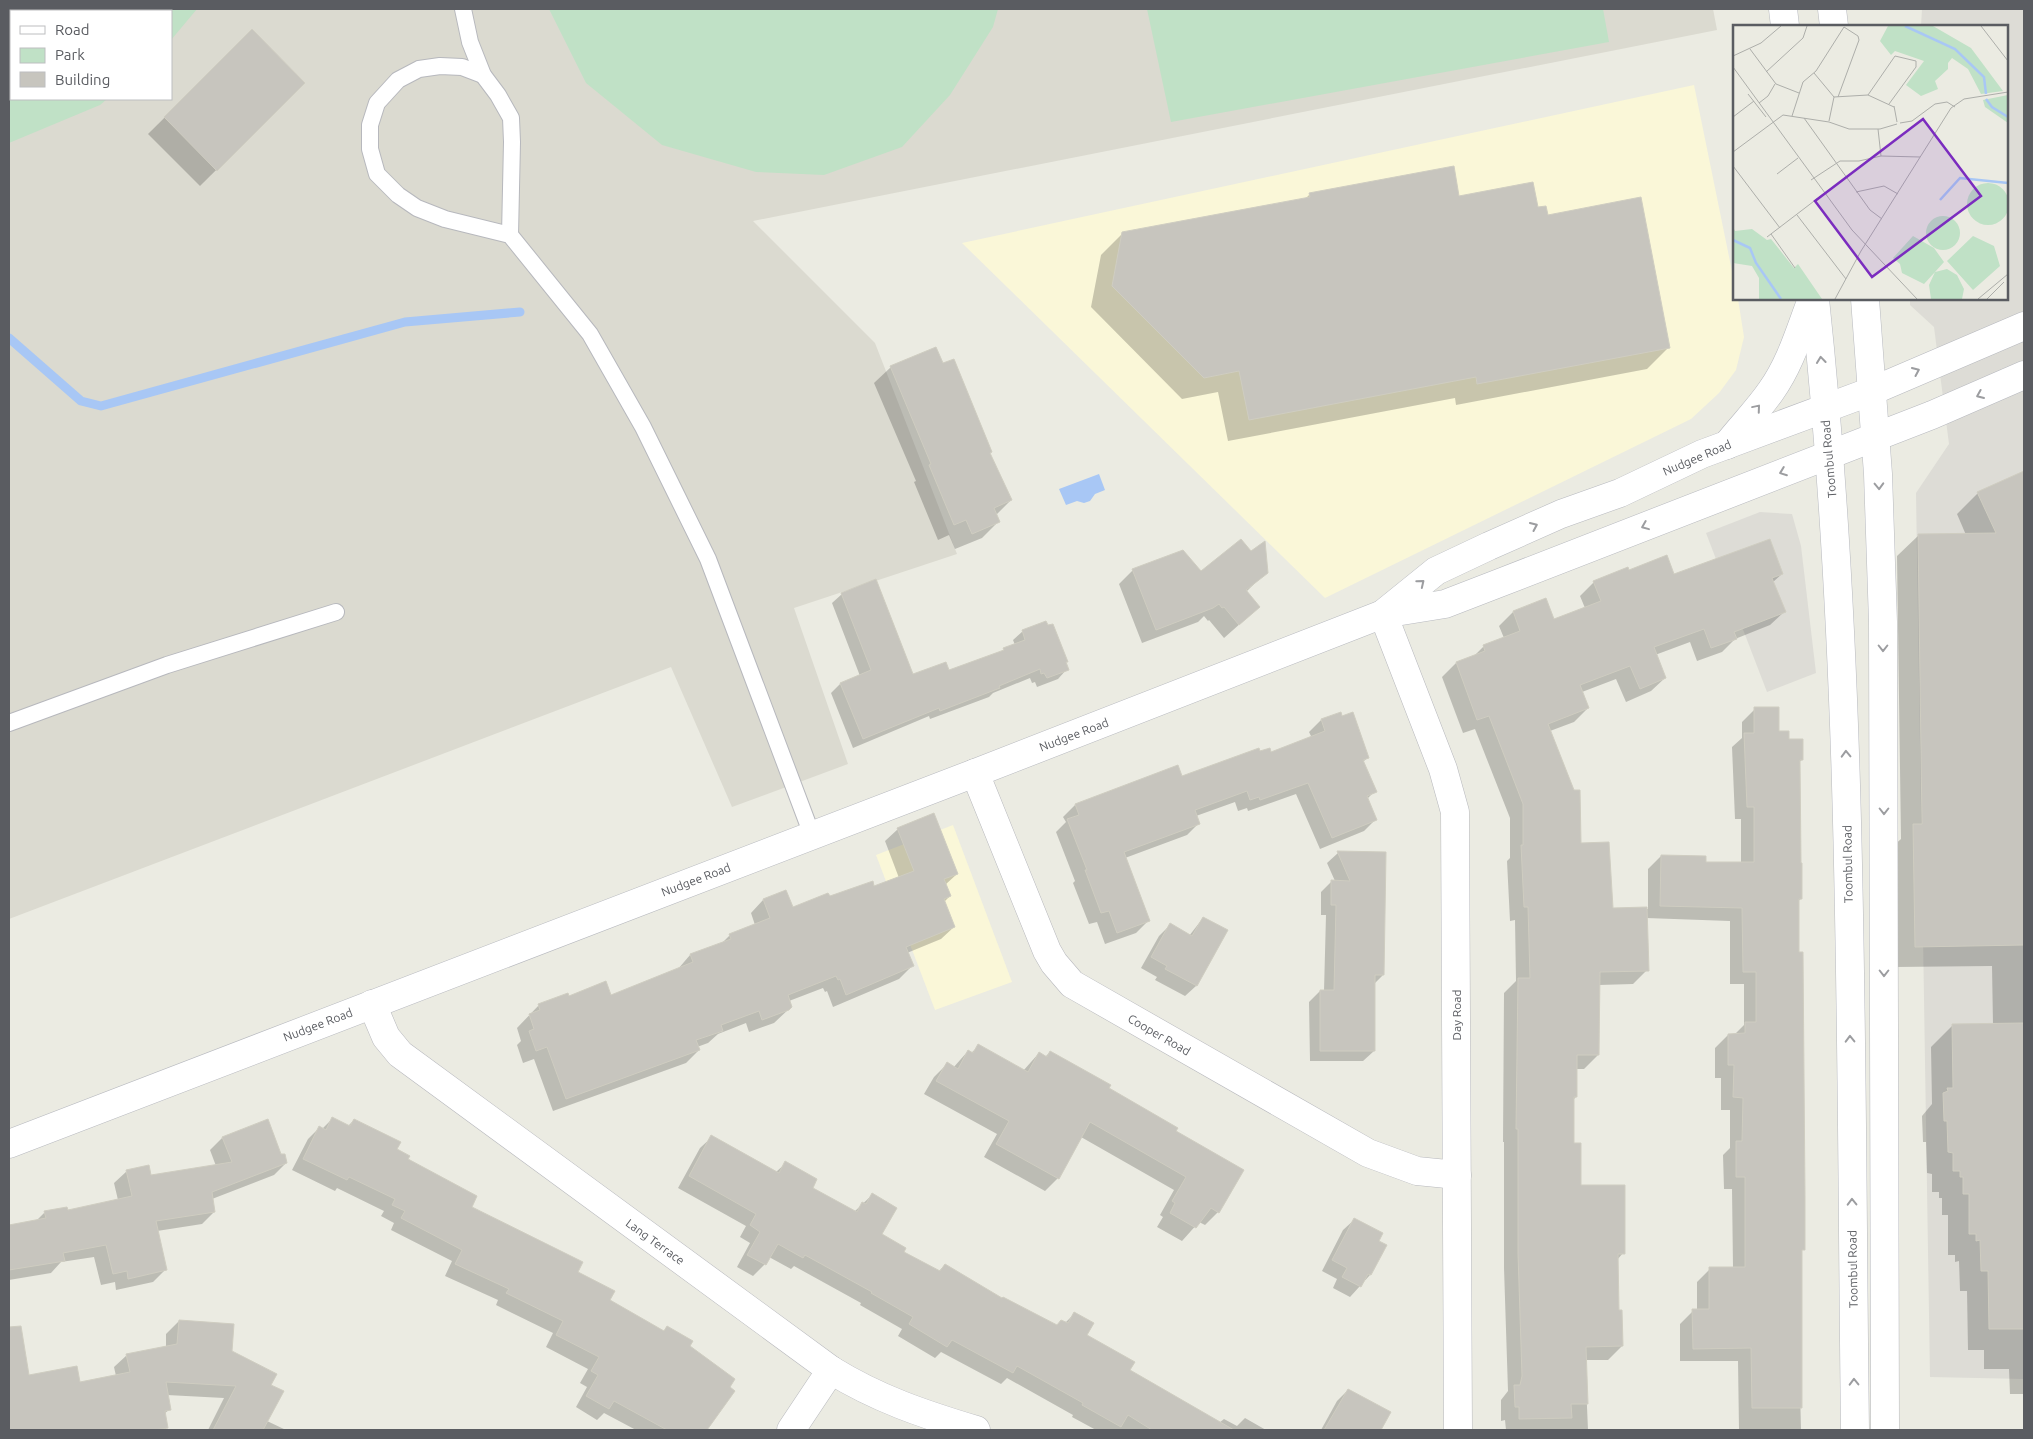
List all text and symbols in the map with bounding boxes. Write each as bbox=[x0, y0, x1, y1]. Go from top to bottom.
legend bbox=[10, 10, 172, 100]
text: Road bbox=[55, 21, 90, 38]
inset map bbox=[1733, 25, 2008, 300]
text: Park bbox=[55, 46, 85, 63]
text: Building bbox=[55, 71, 110, 88]
one-way arrow bbox=[1816, 356, 1827, 364]
one-way arrow bbox=[1911, 367, 1920, 378]
one-way arrow bbox=[1976, 388, 1985, 399]
one-way arrow bbox=[1751, 405, 1760, 414]
street label: Toombul Road bbox=[1819, 420, 1838, 498]
street label: Nudgee Road bbox=[1661, 437, 1733, 478]
one-way arrow bbox=[1780, 466, 1788, 476]
one-way arrow bbox=[1874, 482, 1884, 490]
one-way arrow bbox=[1641, 520, 1650, 530]
one-way arrow bbox=[1529, 522, 1537, 532]
one-way arrow bbox=[1415, 579, 1424, 588]
one-way arrow bbox=[1878, 645, 1888, 653]
street label: Nudgee Road bbox=[1037, 715, 1110, 754]
one-way arrow bbox=[1841, 750, 1851, 758]
one-way arrow bbox=[1879, 808, 1889, 815]
street label: Toombul Road bbox=[1840, 825, 1855, 903]
street label: Nudgee Road bbox=[659, 860, 732, 899]
one-way arrow bbox=[1879, 970, 1889, 978]
street label: Day Road bbox=[1450, 990, 1463, 1040]
street label: Nudgee Road bbox=[281, 1005, 354, 1044]
street label: Cooper Road bbox=[1126, 1011, 1193, 1058]
one-way arrow bbox=[1845, 1035, 1855, 1042]
one-way arrow bbox=[1847, 1197, 1857, 1205]
street label: Lang Terrace bbox=[624, 1216, 687, 1267]
street label: Toombul Road bbox=[1845, 1230, 1860, 1308]
one-way arrow bbox=[1849, 1377, 1859, 1385]

